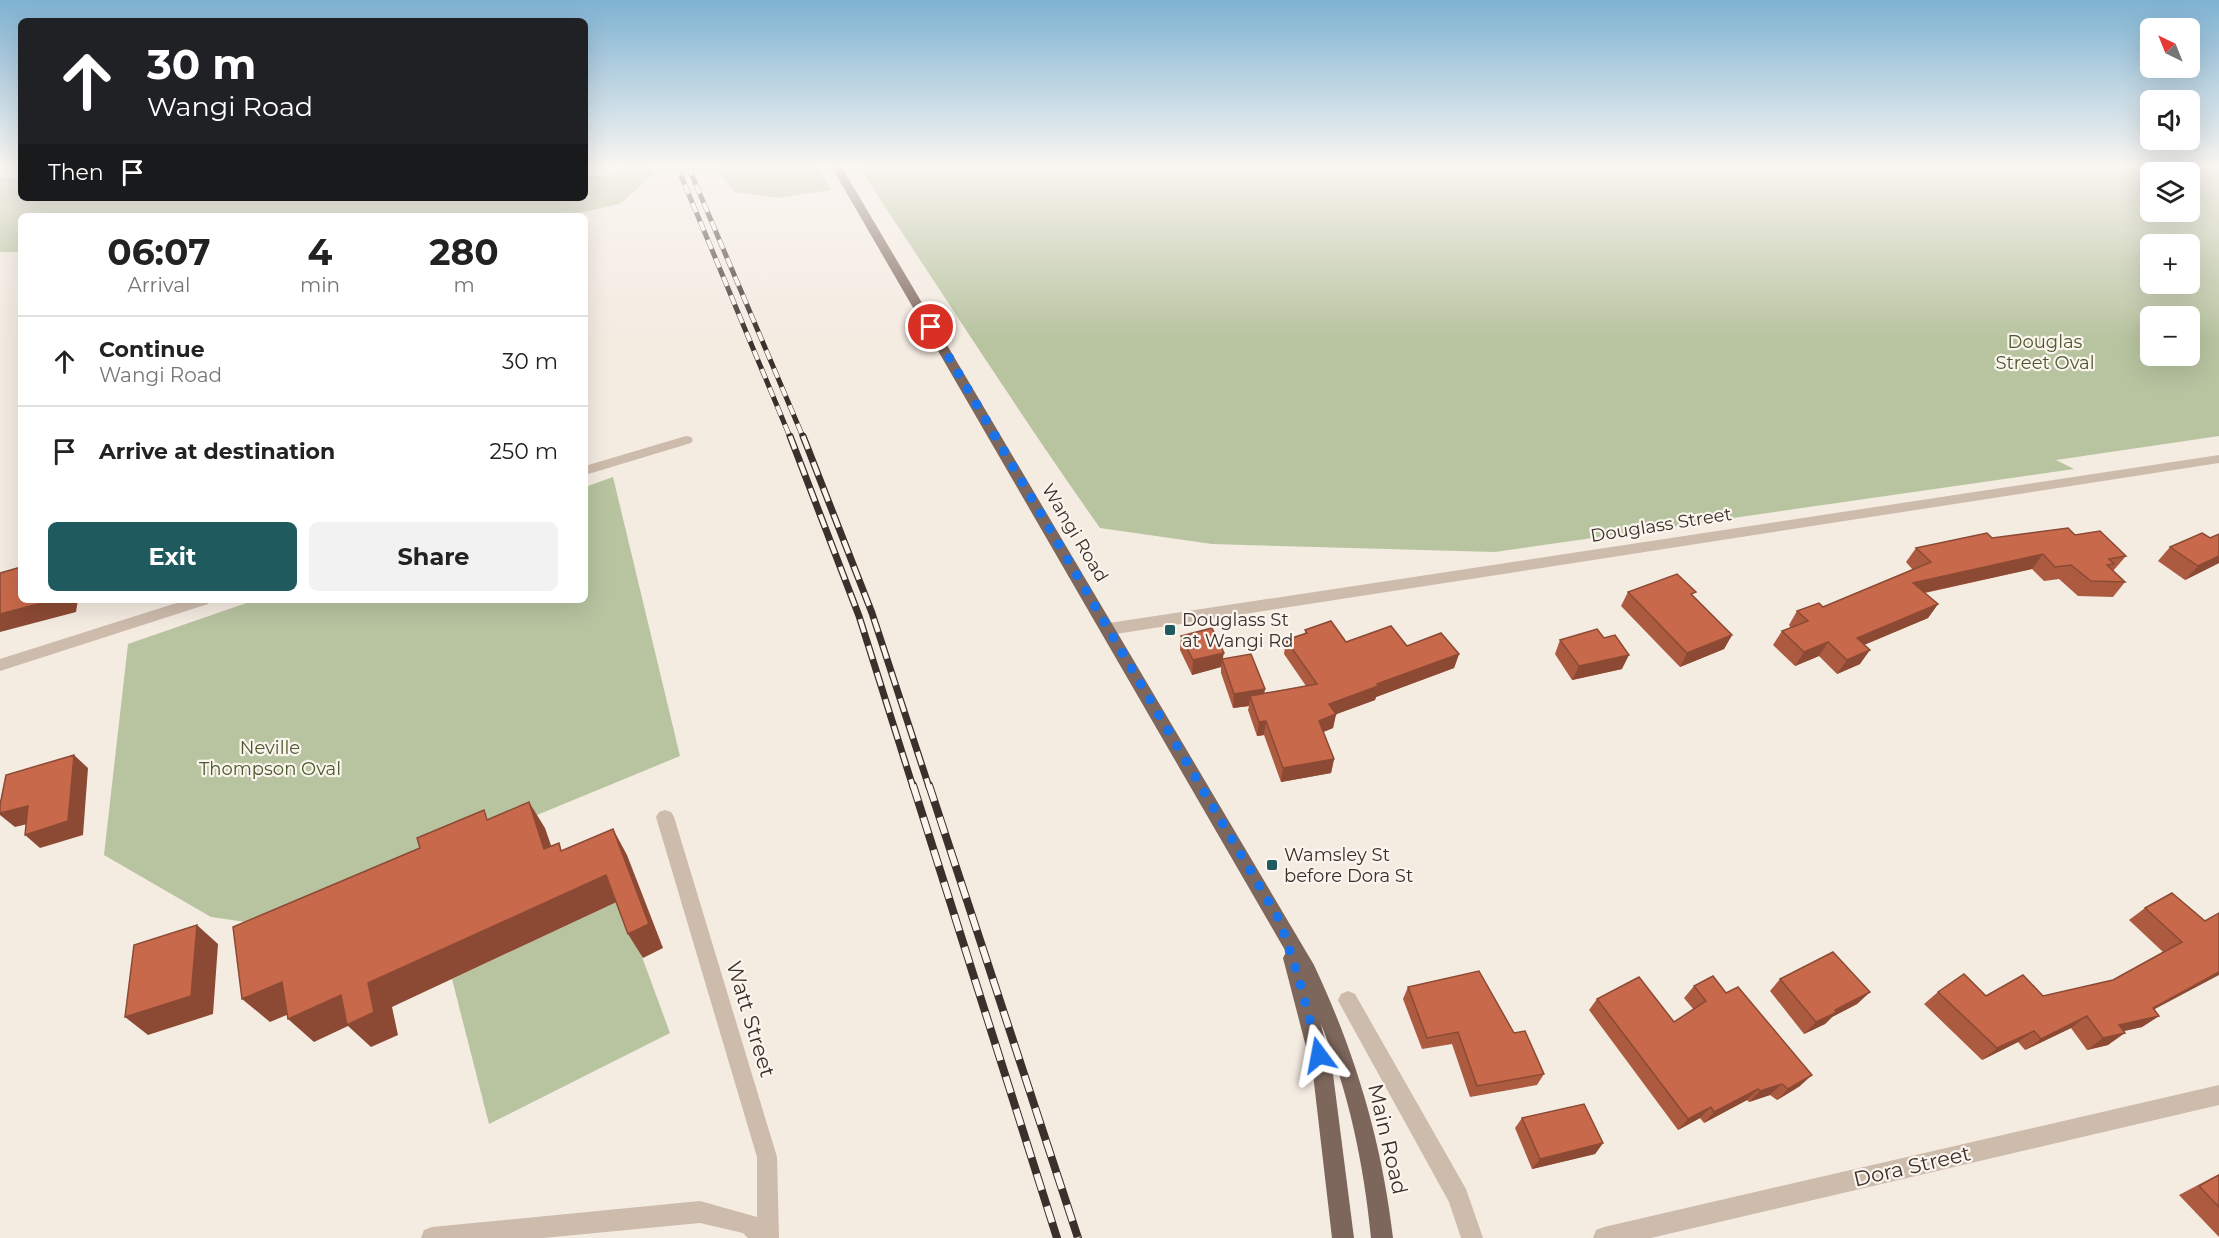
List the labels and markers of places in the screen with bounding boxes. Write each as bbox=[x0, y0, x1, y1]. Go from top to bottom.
pin bbox=[905, 301, 956, 352]
place label: Douglass St at Wangi Rd bbox=[1182, 609, 1294, 652]
marker: Douglass St at Wangi Rd bbox=[1163, 623, 1177, 637]
place label: Wamsley St before Dora St bbox=[1284, 844, 1413, 887]
marker: Wamsley St before Dora St bbox=[1265, 858, 1279, 872]

